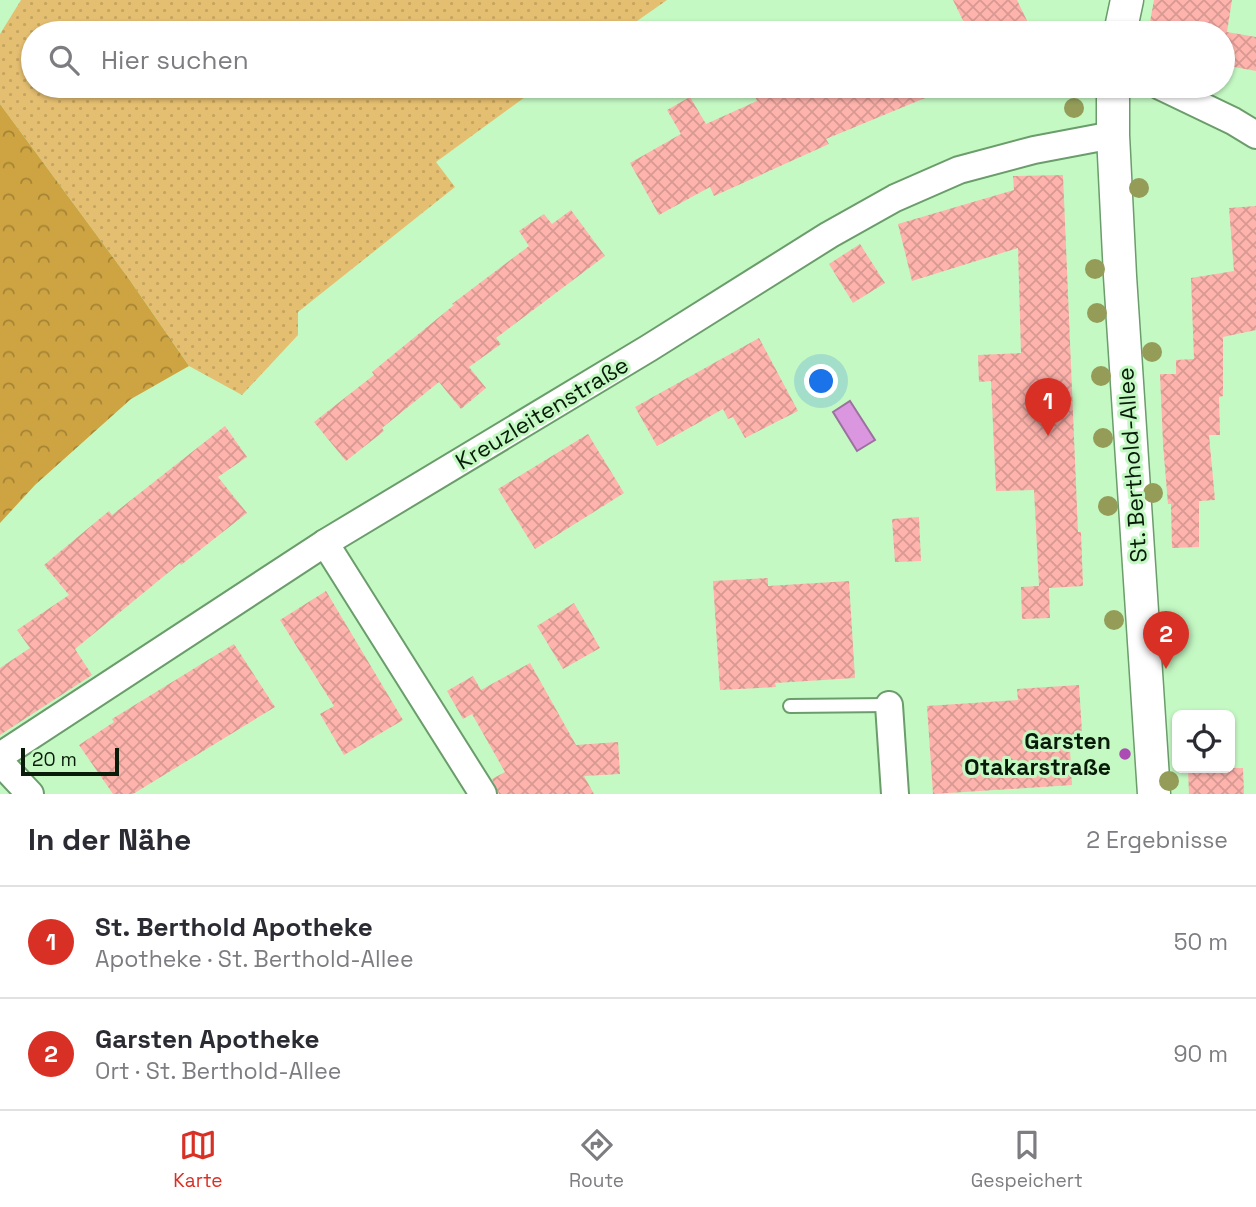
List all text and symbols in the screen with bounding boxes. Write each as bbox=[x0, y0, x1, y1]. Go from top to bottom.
search box bbox=[21, 21, 1235, 98]
icon: search bbox=[45, 41, 83, 79]
text: Hier suchen bbox=[101, 43, 249, 77]
street label: Kreuzleitenstraße bbox=[450, 349, 634, 477]
your location bbox=[804, 364, 838, 398]
street label: St. Berthold-Allee bbox=[1110, 366, 1154, 564]
pin: 1 bbox=[1025, 378, 1071, 436]
pin: 2 bbox=[1143, 611, 1189, 669]
map controls bbox=[1172, 710, 1235, 773]
button: locate bbox=[1172, 710, 1235, 773]
place label: Garsten Otakarstraße bbox=[964, 726, 1111, 782]
scale bar bbox=[21, 745, 119, 777]
marker: Garsten Otakarstraße bbox=[1117, 746, 1133, 762]
text: 20 m bbox=[32, 747, 77, 772]
text: In der Nähe bbox=[28, 820, 191, 859]
text: 2 Ergebnisse bbox=[1086, 825, 1228, 855]
text: St. Berthold Apotheke bbox=[95, 910, 373, 944]
text: 1 bbox=[46, 927, 56, 957]
text: 50 m bbox=[1174, 927, 1228, 957]
text: Apotheke · St. Berthold-Allee bbox=[95, 944, 414, 974]
text: Garsten Apotheke bbox=[95, 1022, 320, 1056]
text: 2 bbox=[44, 1039, 58, 1069]
text: 90 m bbox=[1173, 1039, 1228, 1069]
text: Ort · St. Berthold-Allee bbox=[95, 1056, 341, 1086]
tab: Karte bbox=[173, 1126, 223, 1193]
tab: Route bbox=[569, 1126, 624, 1193]
tab: Gespeichert bbox=[971, 1126, 1083, 1193]

